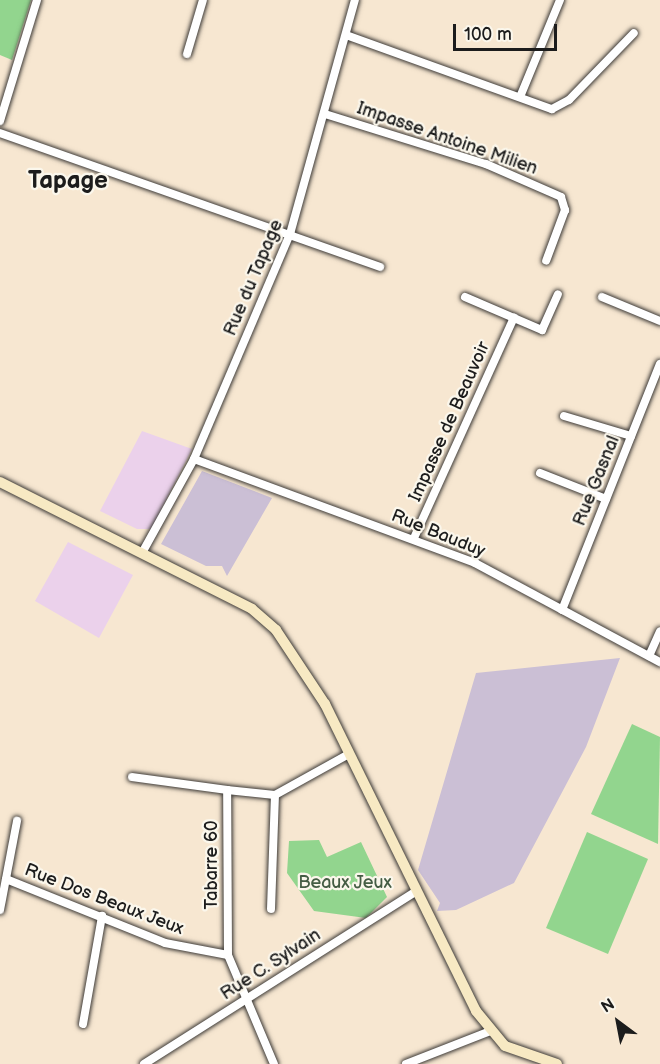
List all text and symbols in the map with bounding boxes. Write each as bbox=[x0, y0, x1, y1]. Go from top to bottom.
scale bar bbox=[456, 12, 560, 50]
text: 100 m bbox=[464, 24, 512, 45]
street label: Impasse Antoine Milien bbox=[354, 98, 540, 180]
district label: Tapage bbox=[28, 167, 108, 195]
street label: Rue du Tapage bbox=[220, 217, 288, 339]
street label: Impasse de Beauvoir bbox=[405, 339, 495, 505]
street label: Rue Gasnal bbox=[569, 433, 625, 529]
street label: Rue Bauduy bbox=[388, 505, 488, 563]
street label: Tabarre 60 bbox=[201, 820, 223, 910]
street label: Rue Dos Beaux Jeux bbox=[21, 859, 187, 941]
park label: Beaux Jeux bbox=[298, 872, 392, 894]
street label: Rue C. Sylvain bbox=[217, 925, 325, 1005]
north arrow bbox=[588, 992, 648, 1052]
text: N bbox=[598, 995, 618, 1018]

